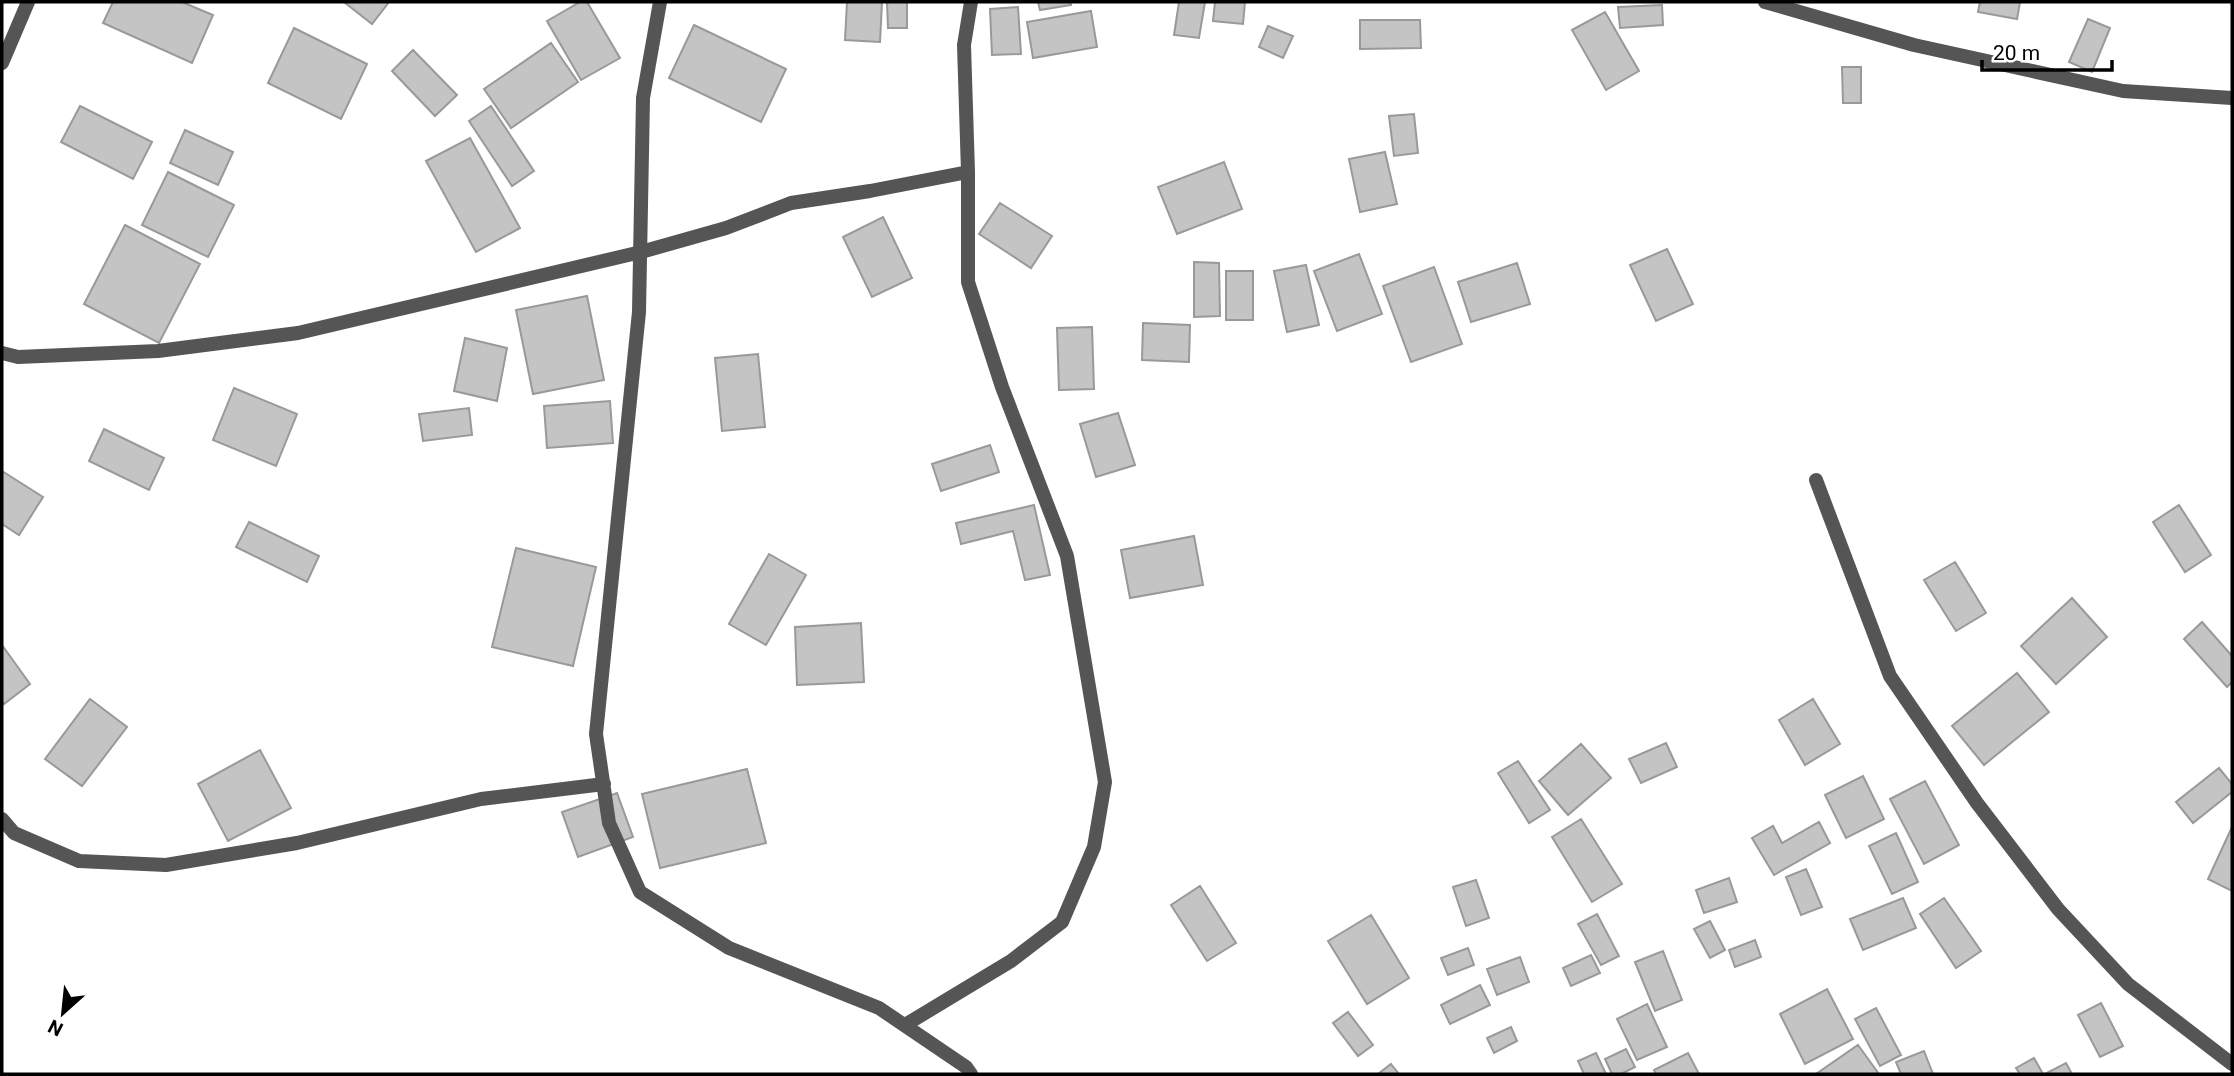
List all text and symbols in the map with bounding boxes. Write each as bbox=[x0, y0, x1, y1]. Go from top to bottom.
scale bar bbox=[1982, 28, 2112, 72]
text: 20 m bbox=[1993, 41, 2040, 65]
north arrow bbox=[28, 978, 98, 1048]
text: N bbox=[44, 1014, 67, 1041]

